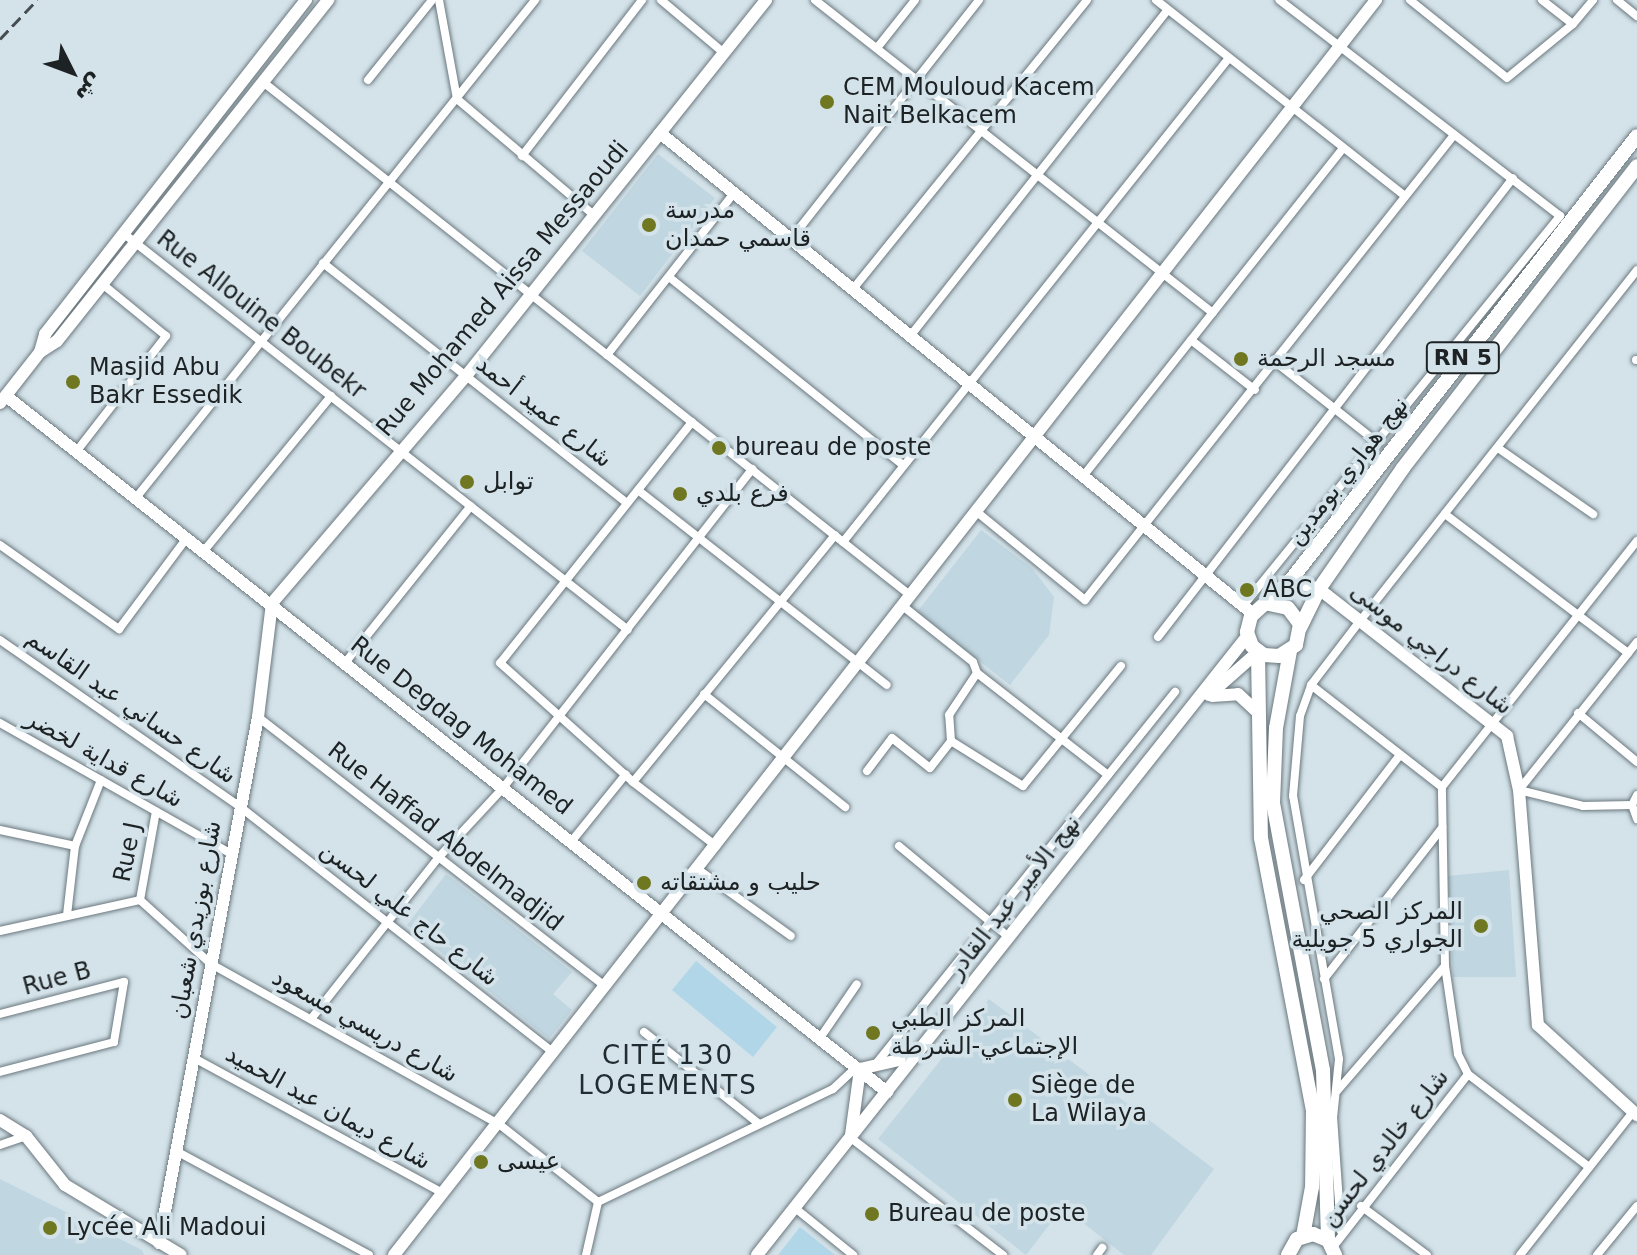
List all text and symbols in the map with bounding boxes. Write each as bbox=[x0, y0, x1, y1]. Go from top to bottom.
north arrow bbox=[32, 32, 112, 112]
text: ش bbox=[71, 69, 110, 108]
place label: CEM Mouloud Kacem Nait Belkacem bbox=[843, 74, 1095, 130]
marker: CEM Mouloud Kacem Nait Belkacem bbox=[818, 93, 836, 111]
street label: Rue Mohamed Aissa Messaoudi bbox=[371, 135, 635, 443]
place label: مدرسة قاسمي حمدان bbox=[665, 197, 811, 253]
marker: مدرسة قاسمي حمدان bbox=[640, 216, 658, 234]
street label: Rue Allouine Boubekr bbox=[151, 224, 371, 406]
road number: RN 5 bbox=[1425, 340, 1501, 376]
place label: مسجد الرحمة bbox=[1257, 345, 1396, 373]
street label: شارع عميد أحمد bbox=[470, 350, 618, 474]
marker: مسجد الرحمة bbox=[1232, 350, 1250, 368]
place label: Masjid Abu Bakr Essedik bbox=[89, 354, 242, 410]
marker: Masjid Abu Bakr Essedik bbox=[64, 373, 82, 391]
street label: نهج هواري بومدين bbox=[1281, 391, 1415, 551]
place label: bureau de poste bbox=[735, 434, 931, 462]
marker: bureau de poste bbox=[710, 439, 728, 457]
place label: توابل bbox=[483, 468, 534, 496]
marker: توابل bbox=[458, 473, 476, 491]
place label: فرع بلدي bbox=[696, 480, 789, 508]
marker: فرع بلدي bbox=[671, 485, 689, 503]
place label: ABC bbox=[1263, 576, 1312, 604]
street label: شارع دراجي موسى bbox=[1344, 577, 1518, 721]
marker: ABC bbox=[1238, 581, 1256, 599]
street label: شارع حساني عبد القاسم bbox=[20, 623, 242, 791]
street label: Rue Degdag Mohamed bbox=[345, 631, 577, 821]
street label: شارع قداية لخضر bbox=[20, 704, 188, 814]
street label: Rue Haffad Abdelmadjid bbox=[322, 736, 568, 938]
street label: نهج الأمير عبد القادر bbox=[941, 809, 1087, 985]
street label: شارع بوزيدي شعبان bbox=[164, 818, 228, 1022]
street label: Rue J bbox=[108, 820, 148, 884]
street label: شارع حاج علي لحسن bbox=[314, 835, 504, 993]
place label: حليب و مشتقاته bbox=[660, 869, 821, 897]
marker: حليب و مشتقاته bbox=[635, 874, 653, 892]
place label: المركز الصحي الجواري 5 جويلية bbox=[1292, 898, 1463, 954]
marker: المركز الصحي الجواري 5 جويلية bbox=[1470, 915, 1492, 937]
street label: Rue B bbox=[20, 956, 94, 1002]
street label: شارع دريسي مسعود bbox=[267, 963, 463, 1089]
place label: المركز الطبي الإجتماعي-الشرطة bbox=[891, 1005, 1078, 1061]
marker: المركز الطبي الإجتماعي-الشرطة bbox=[862, 1022, 884, 1044]
street label: شارع ديمان عبد الحميد bbox=[221, 1040, 435, 1176]
district label: CITÉ 130 LOGEMENTS bbox=[578, 1040, 758, 1102]
street label: شارع خالدي لحسن bbox=[1315, 1064, 1455, 1232]
place label: Siège de La Wilaya bbox=[1031, 1072, 1147, 1128]
marker: Siège de La Wilaya bbox=[1006, 1091, 1024, 1109]
place label: عيسى bbox=[497, 1148, 560, 1176]
marker: عيسى bbox=[472, 1153, 490, 1171]
place label: Bureau de poste bbox=[888, 1200, 1086, 1228]
marker: Bureau de poste bbox=[863, 1205, 881, 1223]
place label: Lycée Ali Madoui bbox=[66, 1214, 266, 1242]
marker: Lycée Ali Madoui bbox=[41, 1219, 59, 1237]

